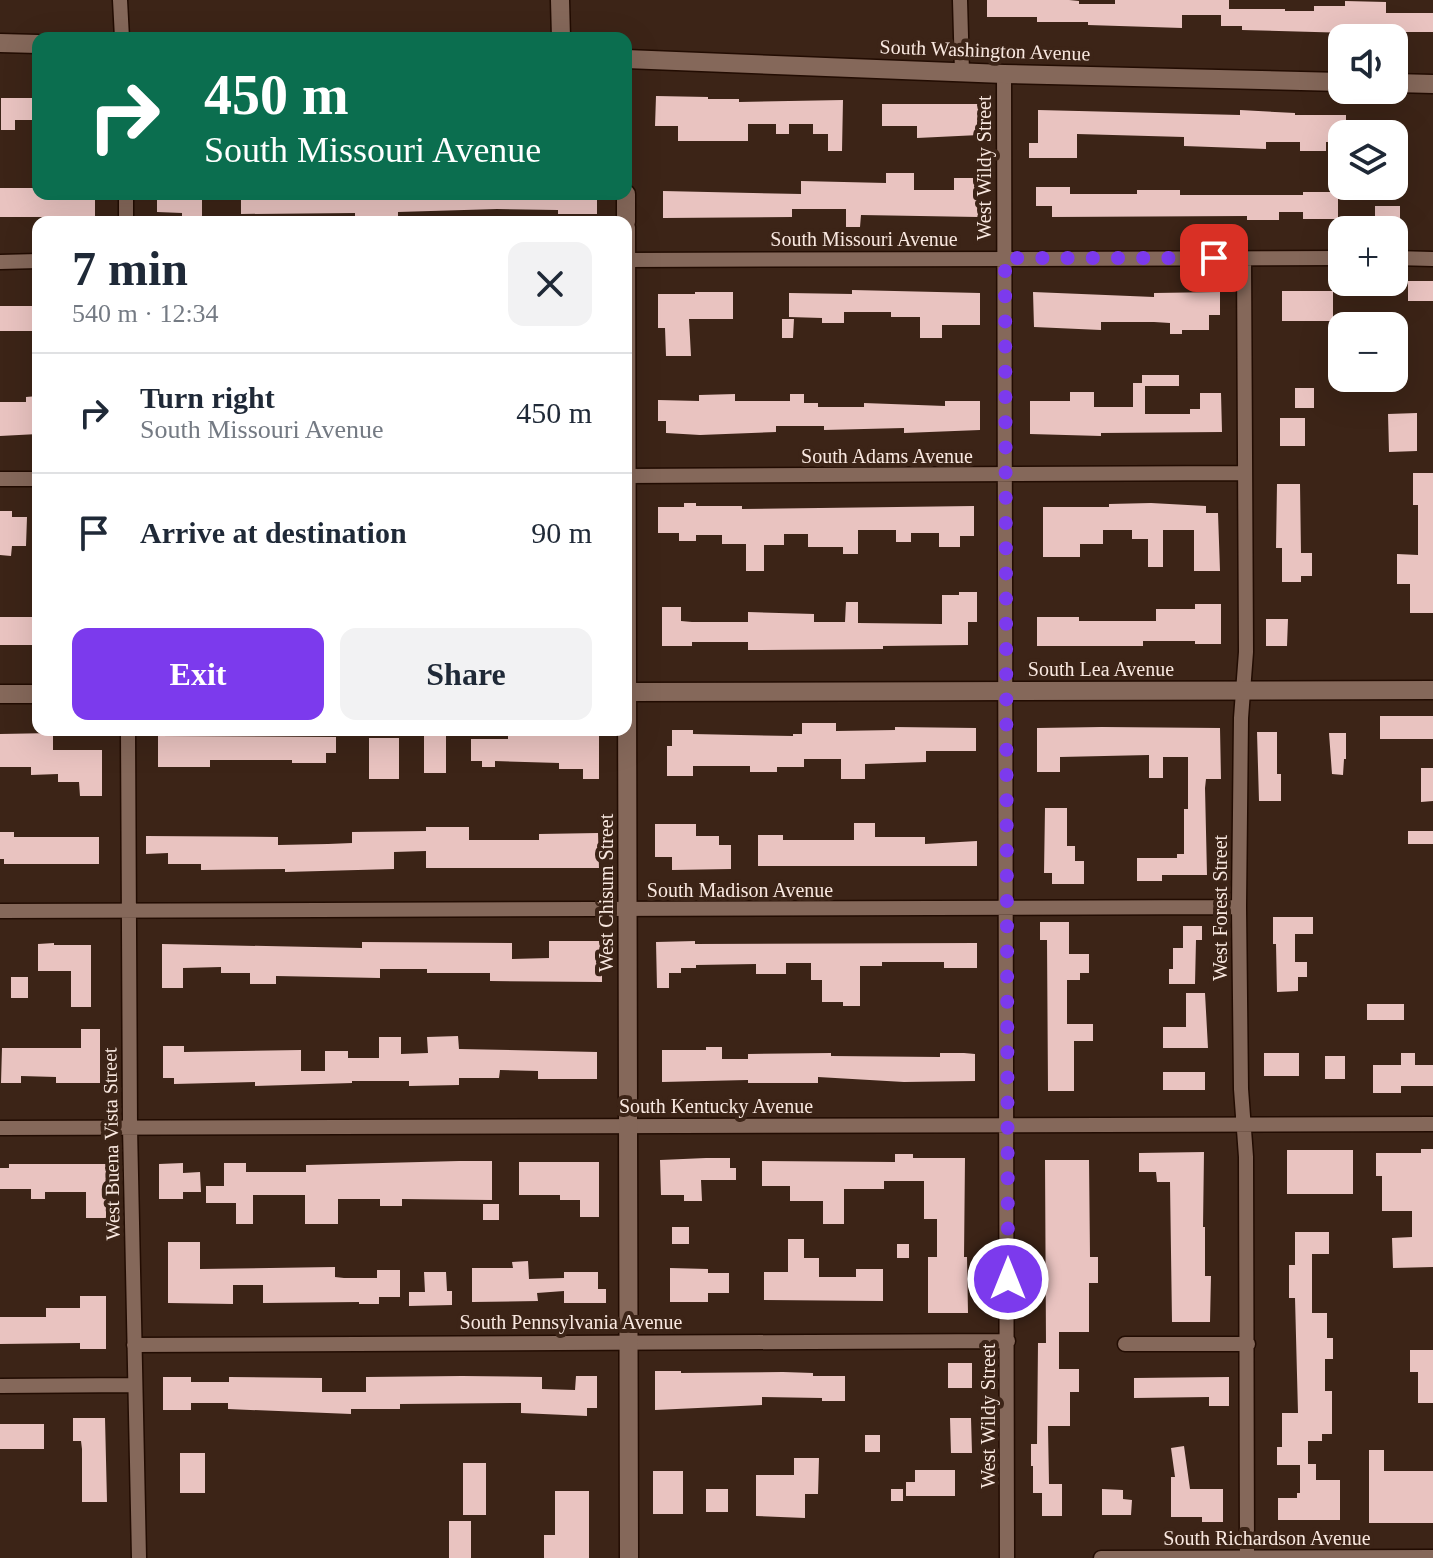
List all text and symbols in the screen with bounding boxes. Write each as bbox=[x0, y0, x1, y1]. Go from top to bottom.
map controls bbox=[1328, 24, 1408, 392]
button: sound bbox=[1328, 24, 1408, 104]
street label: South Washington Avenue bbox=[879, 35, 1091, 66]
icon: right bbox=[72, 64, 176, 168]
text: 450 m bbox=[204, 64, 349, 126]
street label: West Wildy Street bbox=[973, 95, 996, 240]
button: layers bbox=[1328, 120, 1408, 200]
text: South Missouri Avenue bbox=[204, 130, 541, 170]
button: + bbox=[1328, 216, 1408, 296]
pin bbox=[1180, 224, 1248, 292]
street label: South Missouri Avenue bbox=[770, 228, 958, 250]
icon: arrive bbox=[1192, 236, 1236, 280]
text: 7 min bbox=[72, 242, 188, 295]
button: close bbox=[508, 242, 592, 326]
text: 540 m · 12:34 bbox=[72, 299, 219, 328]
button: − bbox=[1328, 312, 1408, 392]
text: Turn right bbox=[140, 381, 275, 414]
icon: right bbox=[72, 391, 116, 435]
text: 450 m bbox=[516, 396, 592, 429]
text: South Missouri Avenue bbox=[140, 415, 384, 444]
street label: South Adams Avenue bbox=[801, 445, 973, 467]
icon: arrive bbox=[72, 511, 116, 555]
text: Arrive at destination bbox=[140, 516, 407, 549]
text: 90 m bbox=[531, 516, 592, 549]
button: Exit bbox=[72, 628, 324, 720]
button: Share bbox=[340, 628, 592, 720]
street label: South Lea Avenue bbox=[1028, 658, 1174, 680]
street label: West Chisum Street bbox=[595, 813, 617, 972]
street label: West Forest Street bbox=[1209, 834, 1231, 981]
street label: South Madison Avenue bbox=[647, 879, 833, 901]
street label: West Buena Vista Street bbox=[98, 1047, 124, 1241]
street label: South Kentucky Avenue bbox=[619, 1095, 813, 1118]
position arrow bbox=[966, 1237, 1050, 1321]
street label: South Pennsylvania Avenue bbox=[460, 1311, 683, 1334]
street label: West Wildy Street bbox=[977, 1343, 1000, 1488]
street label: South Richardson Avenue bbox=[1163, 1527, 1371, 1549]

